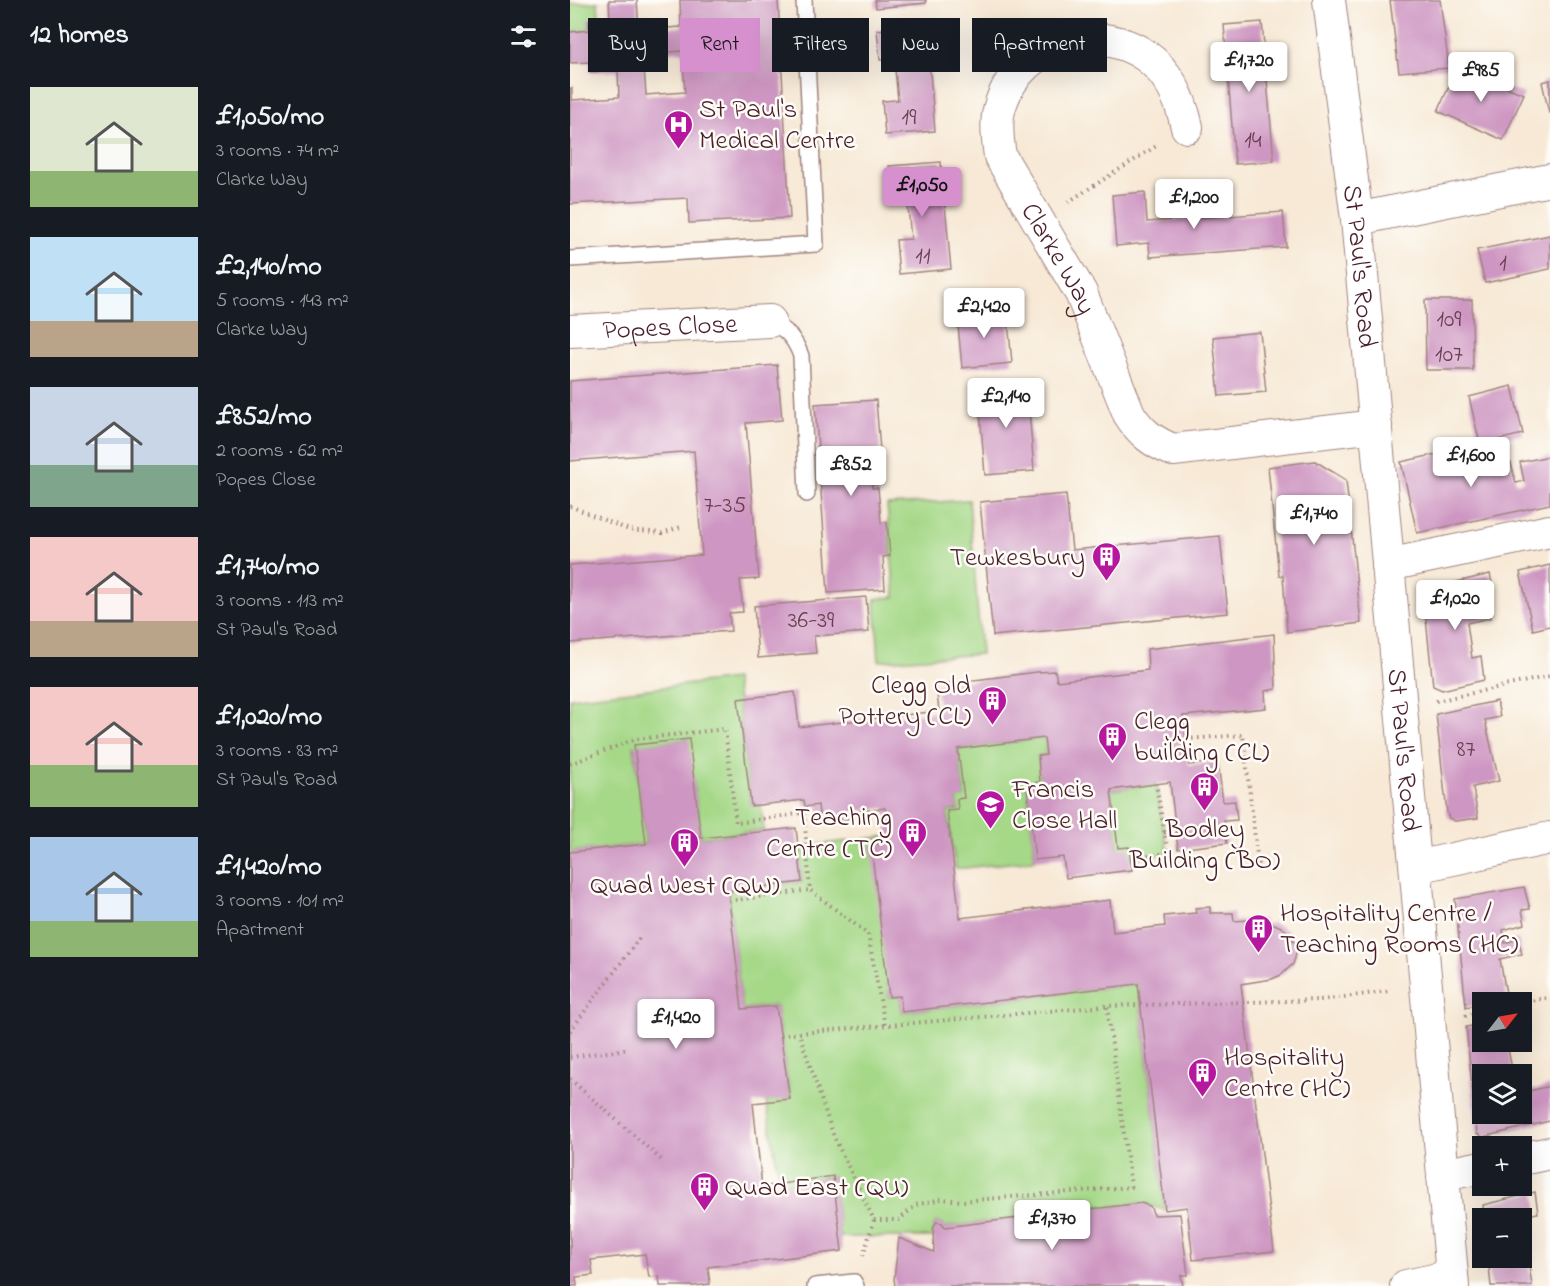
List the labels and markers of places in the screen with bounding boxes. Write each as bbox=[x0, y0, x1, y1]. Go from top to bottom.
pin: £1,720 bbox=[1200, 42, 1298, 93]
pin: £985 bbox=[1445, 52, 1517, 103]
place label: St Paul's Medical Centre bbox=[699, 91, 856, 161]
hospital icon: St Paul's Medical Centre bbox=[662, 108, 694, 150]
pin: £1,050 bbox=[873, 167, 971, 218]
pin: £1,200 bbox=[1145, 179, 1243, 230]
pin: £2,420 bbox=[935, 288, 1033, 339]
pin: £2,140 bbox=[957, 378, 1055, 429]
pin: £1,600 bbox=[1422, 437, 1520, 488]
pin: £852 bbox=[815, 446, 887, 497]
pin: £1,740 bbox=[1265, 495, 1363, 546]
place label: Tewkesbury bbox=[950, 539, 1085, 578]
building icon: Tewkesbury bbox=[1090, 540, 1122, 582]
pin: £1,020 bbox=[1406, 580, 1504, 631]
place label: Clegg Old Pottery (CL) bbox=[838, 667, 971, 737]
building icon: Clegg Old Pottery (CL) bbox=[976, 684, 1008, 726]
place label: Clegg building (CL) bbox=[1134, 703, 1269, 773]
building icon: Clegg building (CL) bbox=[1097, 720, 1129, 762]
building icon: Bodley Building (BO) bbox=[1189, 770, 1221, 812]
place label: Francis Close Hall bbox=[1011, 771, 1117, 841]
school or university icon: Francis Close Hall bbox=[975, 788, 1007, 830]
place label: Teaching Centre (TC) bbox=[766, 799, 892, 869]
place label: Bodley Building (BO) bbox=[1129, 811, 1280, 881]
building icon: Teaching Centre (TC) bbox=[897, 816, 929, 858]
building icon: Quad West (QW) bbox=[669, 826, 701, 868]
place label: Quad West (QW) bbox=[590, 867, 780, 906]
place label: Hospitality Centre / Teaching Rooms (HC) bbox=[1280, 895, 1518, 965]
building icon: Hospitality Centre / Teaching Rooms (HC) bbox=[1243, 912, 1275, 954]
pin: £1,420 bbox=[627, 999, 725, 1050]
place label: Hospitality Centre (HC) bbox=[1224, 1039, 1350, 1109]
building icon: Hospitality Centre (HC) bbox=[1187, 1056, 1219, 1098]
place label: Quad East (QU) bbox=[725, 1169, 909, 1208]
building icon: Quad East (QU) bbox=[688, 1170, 720, 1212]
pin: £1,370 bbox=[1003, 1200, 1101, 1251]

